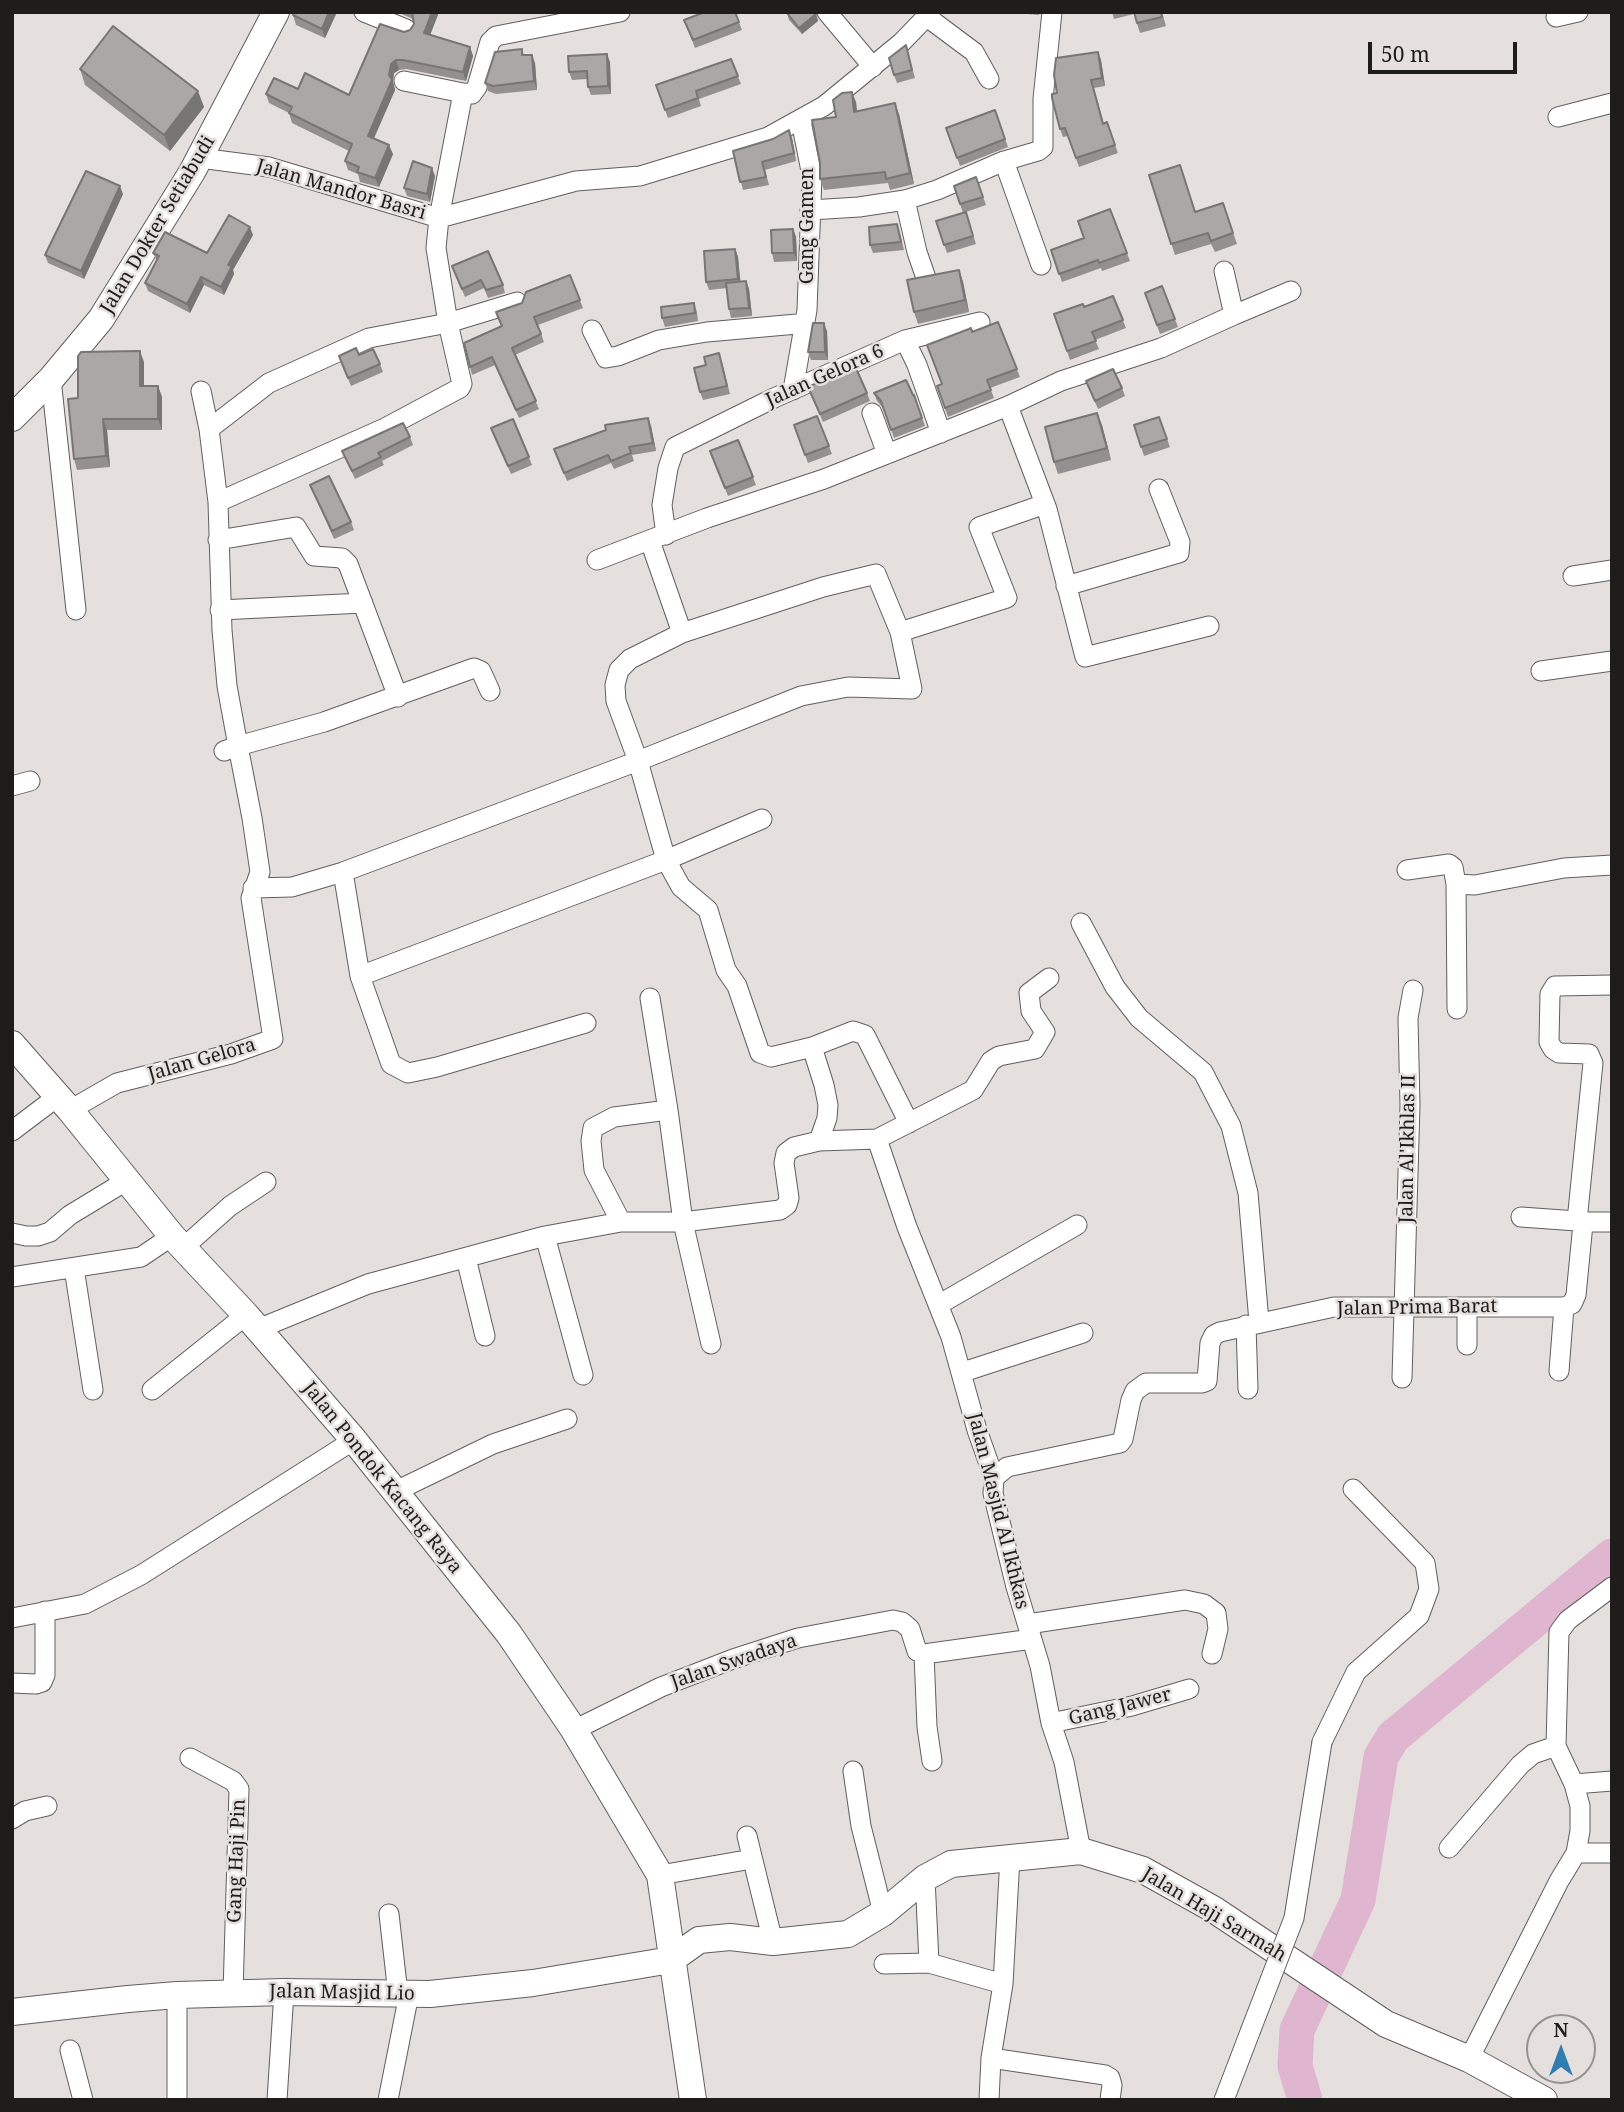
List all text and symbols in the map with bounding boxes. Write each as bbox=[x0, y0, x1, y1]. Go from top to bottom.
scale bar bbox=[1372, 28, 1521, 72]
text: 50 m bbox=[1381, 40, 1430, 68]
street label: Jalan Dokter Setiabudi bbox=[96, 132, 220, 318]
street label: Jalan Mandor Basri bbox=[254, 155, 428, 225]
street label: Gang Gamen bbox=[797, 168, 819, 284]
street label: Jalan Gelora 6 bbox=[763, 340, 887, 412]
street label: Jalan Gelora bbox=[145, 1034, 259, 1086]
street label: Jalan Al'Ikhlas II bbox=[1395, 1074, 1421, 1224]
street label: Jalan Prima Barat bbox=[1337, 1295, 1497, 1321]
street label: Jalan Pondok Kacang Raya bbox=[298, 1377, 466, 1579]
street label: Jalan Masjid Al Ikhkas bbox=[963, 1410, 1033, 1612]
street label: Jalan Swadaya bbox=[668, 1630, 800, 1694]
street label: Gang Jawer bbox=[1066, 1683, 1174, 1731]
street label: Gang Haji Pin bbox=[223, 1799, 251, 1923]
street label: Jalan Haji Sarmah bbox=[1138, 1863, 1290, 1967]
street label: Jalan Masjid Lio bbox=[269, 1980, 415, 2006]
north arrow bbox=[1526, 2014, 1596, 2084]
text: N bbox=[1554, 2017, 1568, 2043]

